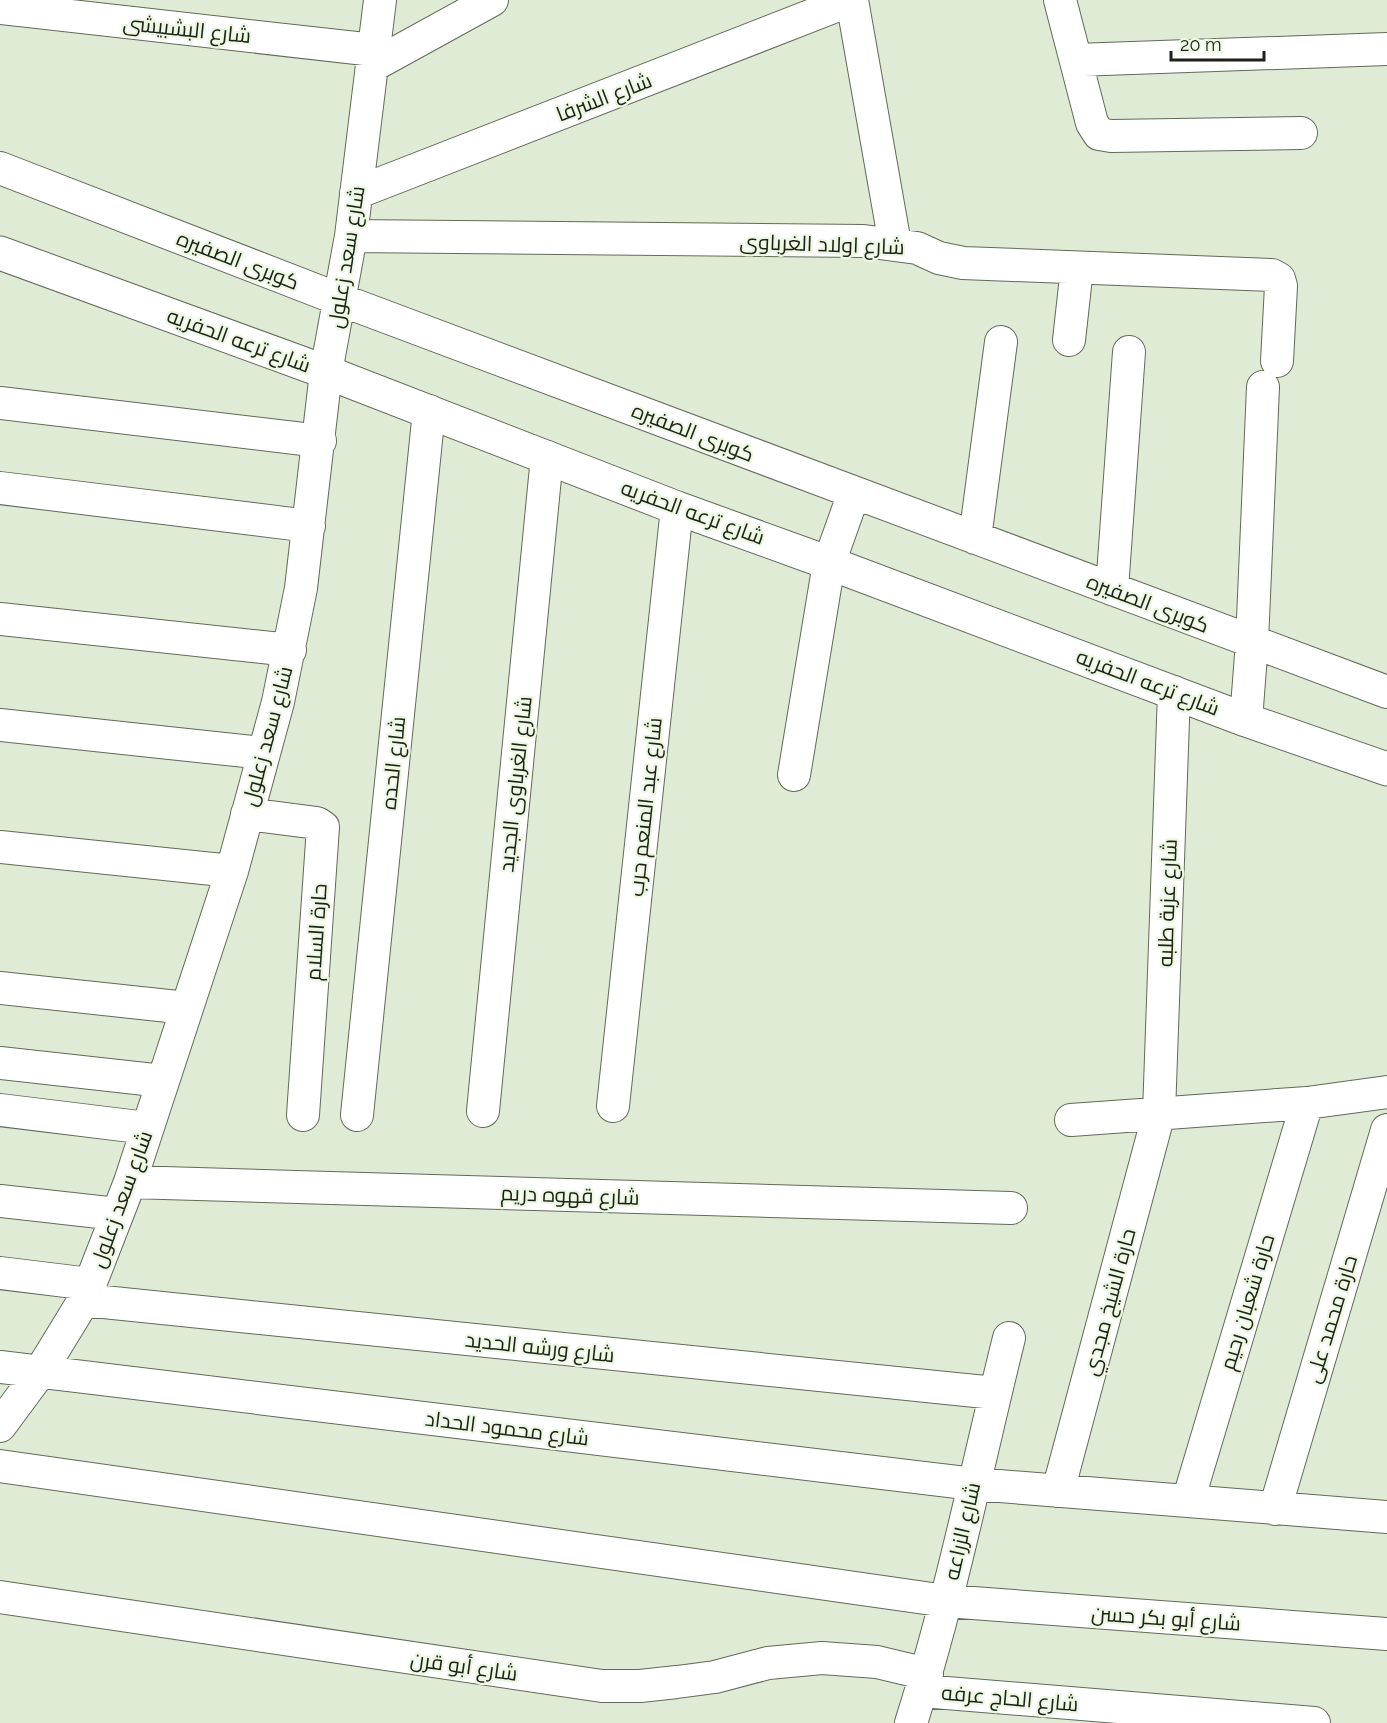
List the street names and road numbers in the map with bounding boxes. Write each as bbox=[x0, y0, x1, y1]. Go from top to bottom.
street label: شارع البشبيشى bbox=[122, 10, 252, 50]
street label: شارع الشرفا bbox=[553, 67, 656, 129]
street label: شارع سعد زعلول bbox=[322, 184, 372, 330]
street label: كوبرى الصفيره bbox=[173, 225, 303, 296]
street label: شارع اولاد الغرباوى bbox=[739, 229, 905, 261]
street label: شارع ترعه الحفريه bbox=[163, 302, 314, 379]
street label: كوبرى الصفيره bbox=[628, 397, 758, 468]
street label: شارع ترعه الحفريه bbox=[617, 474, 768, 551]
street label: كوبرى الصفيره bbox=[1083, 568, 1213, 639]
street label: شارع ترعه الحفريه bbox=[1072, 643, 1223, 723]
street label: شارع سعد زعلول bbox=[236, 663, 300, 809]
street label: شارع الغرباوى الجديد bbox=[493, 695, 539, 873]
street label: شارع الحده bbox=[376, 715, 412, 811]
street label: شارع عبد المنعم حرب bbox=[623, 716, 669, 898]
street label: شارع عزبة طلبه bbox=[1152, 838, 1184, 968]
street label: حارة السلام bbox=[300, 882, 334, 982]
street label: شارع سعد زعلول bbox=[85, 1127, 159, 1272]
street label: شارع قهوه دريم bbox=[500, 1180, 640, 1212]
street label: حارة الشيخ مجدي bbox=[1077, 1226, 1145, 1379]
street label: حارة شعبان رحيم bbox=[1214, 1231, 1281, 1373]
street label: حارة محمد على bbox=[1300, 1252, 1363, 1386]
street label: شارع ورشه الحديد bbox=[464, 1327, 616, 1369]
street label: شارع محمود الحداد bbox=[423, 1406, 590, 1452]
street label: شارع الزراعه bbox=[939, 1480, 987, 1583]
street label: شارع أبو بكر حسن bbox=[1090, 1600, 1242, 1638]
street label: شارع أبو قرن bbox=[409, 1646, 519, 1688]
street label: شارع الحاج عرفه bbox=[940, 1680, 1080, 1718]

